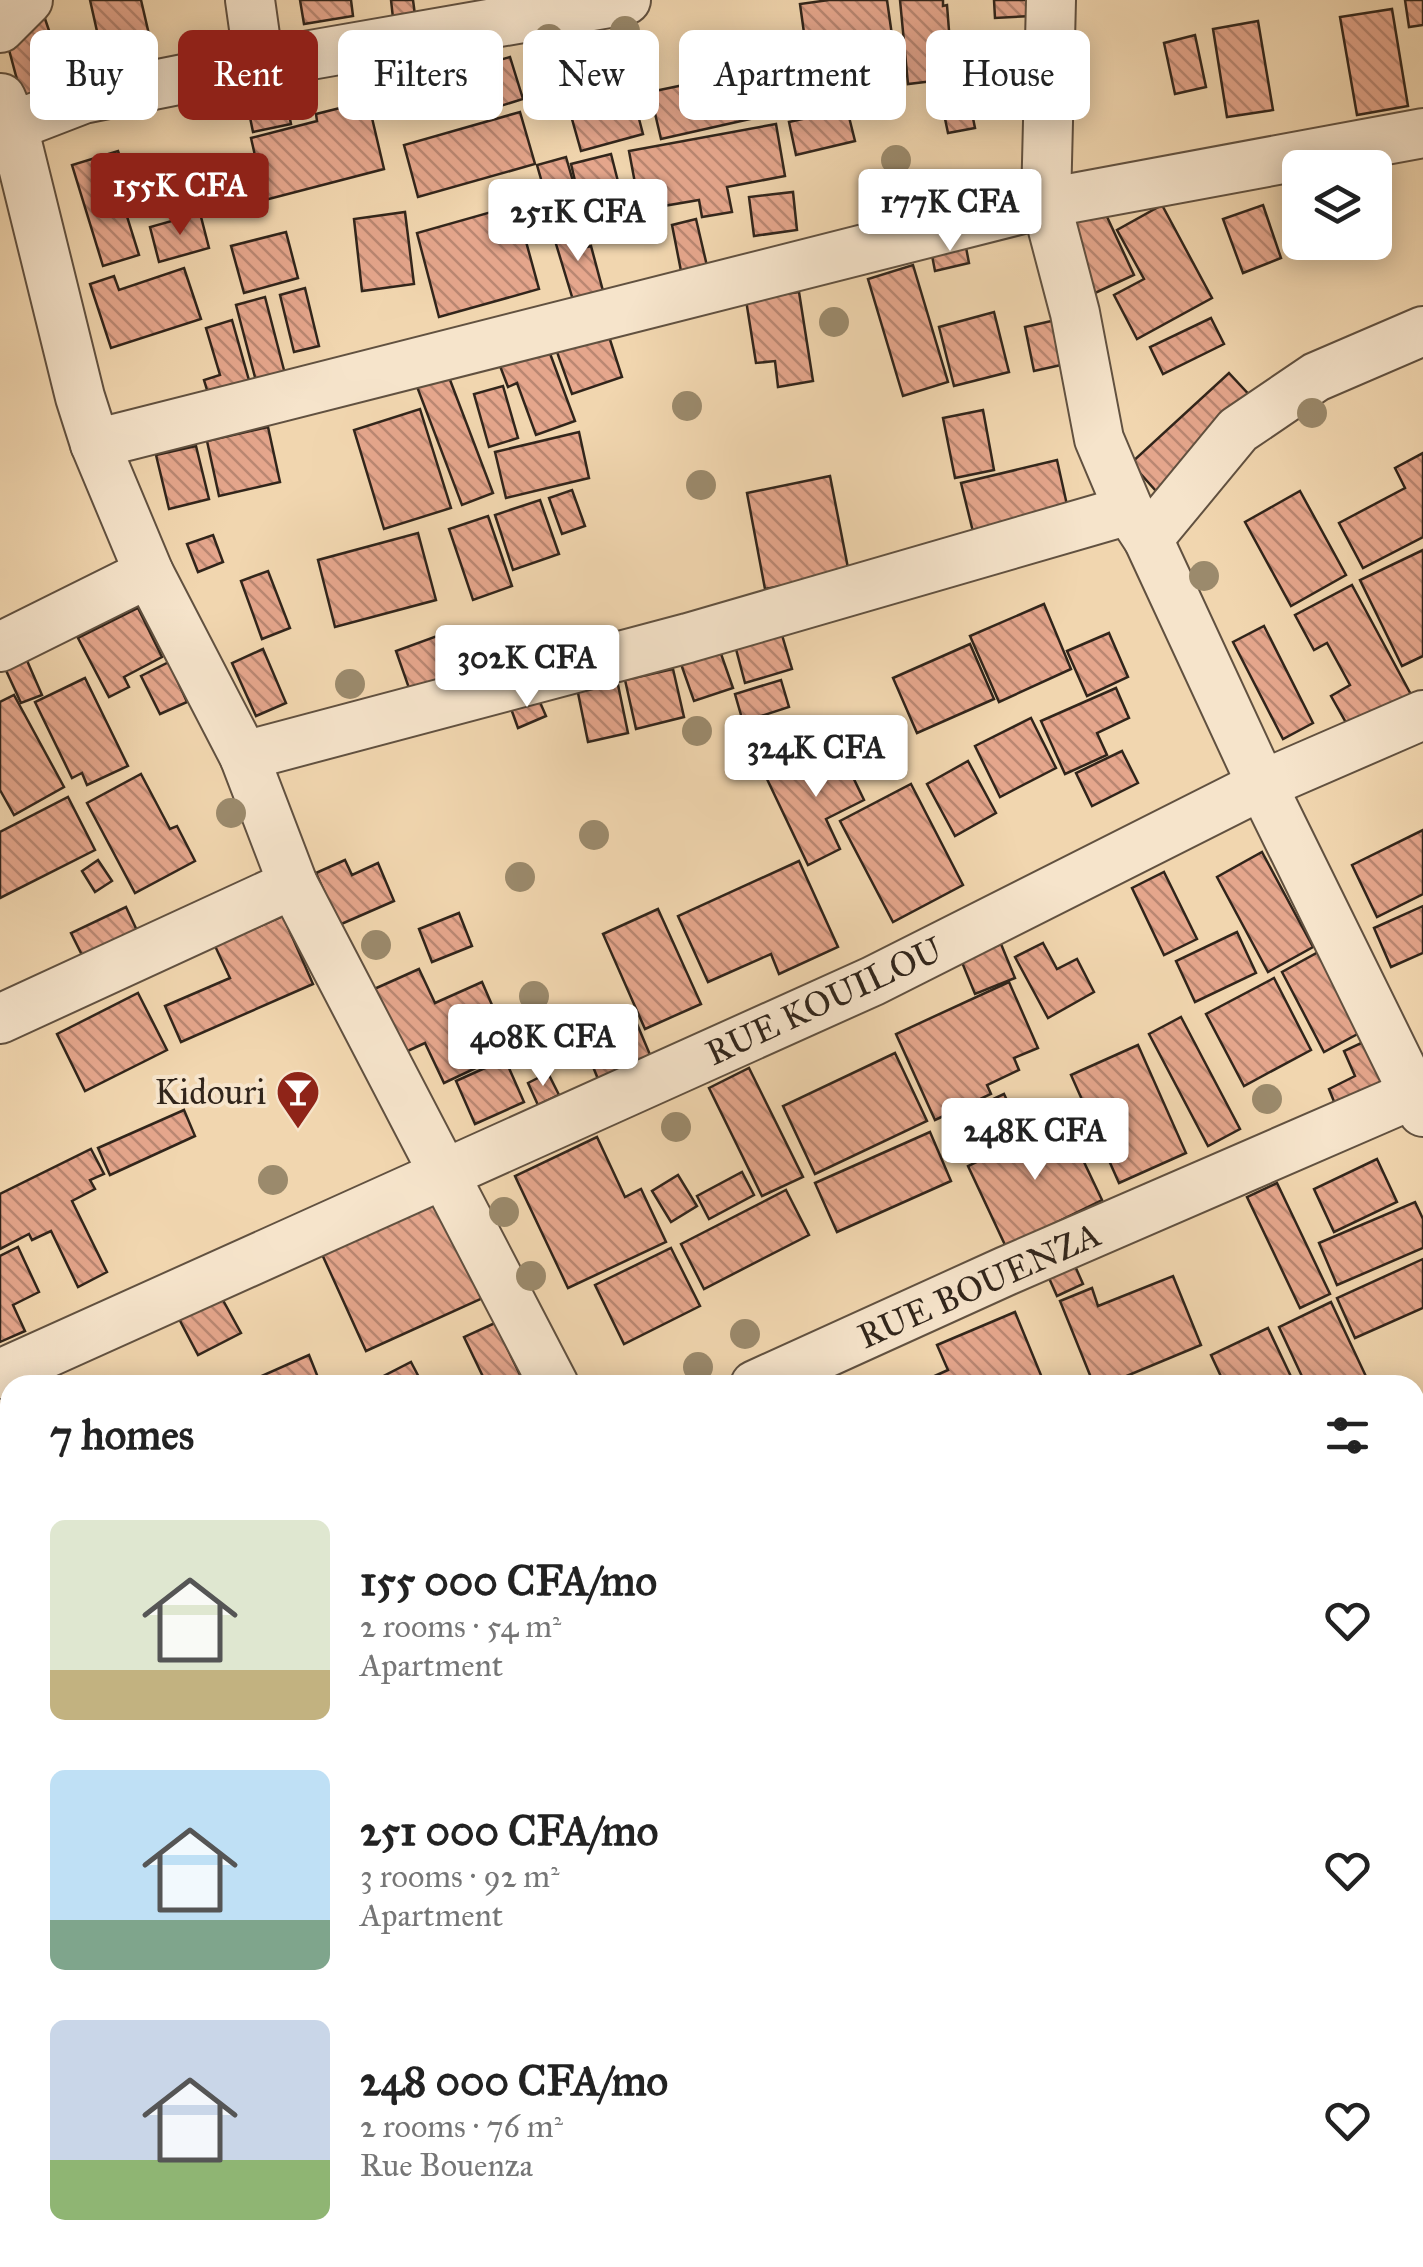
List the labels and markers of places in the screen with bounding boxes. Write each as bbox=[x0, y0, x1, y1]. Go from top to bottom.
pin: 155K CFA bbox=[77, 153, 283, 238]
pin: 177K CFA bbox=[847, 169, 1053, 254]
pin: 251K CFA bbox=[475, 179, 681, 264]
pin: 302K CFA bbox=[424, 625, 630, 710]
pin: 324K CFA bbox=[713, 715, 919, 800]
pin: 408K CFA bbox=[440, 1004, 646, 1089]
bar icon: Kidouri bbox=[275, 1069, 321, 1130]
place label: Kidouri bbox=[155, 1071, 266, 1114]
pin: 248K CFA bbox=[932, 1098, 1138, 1183]

